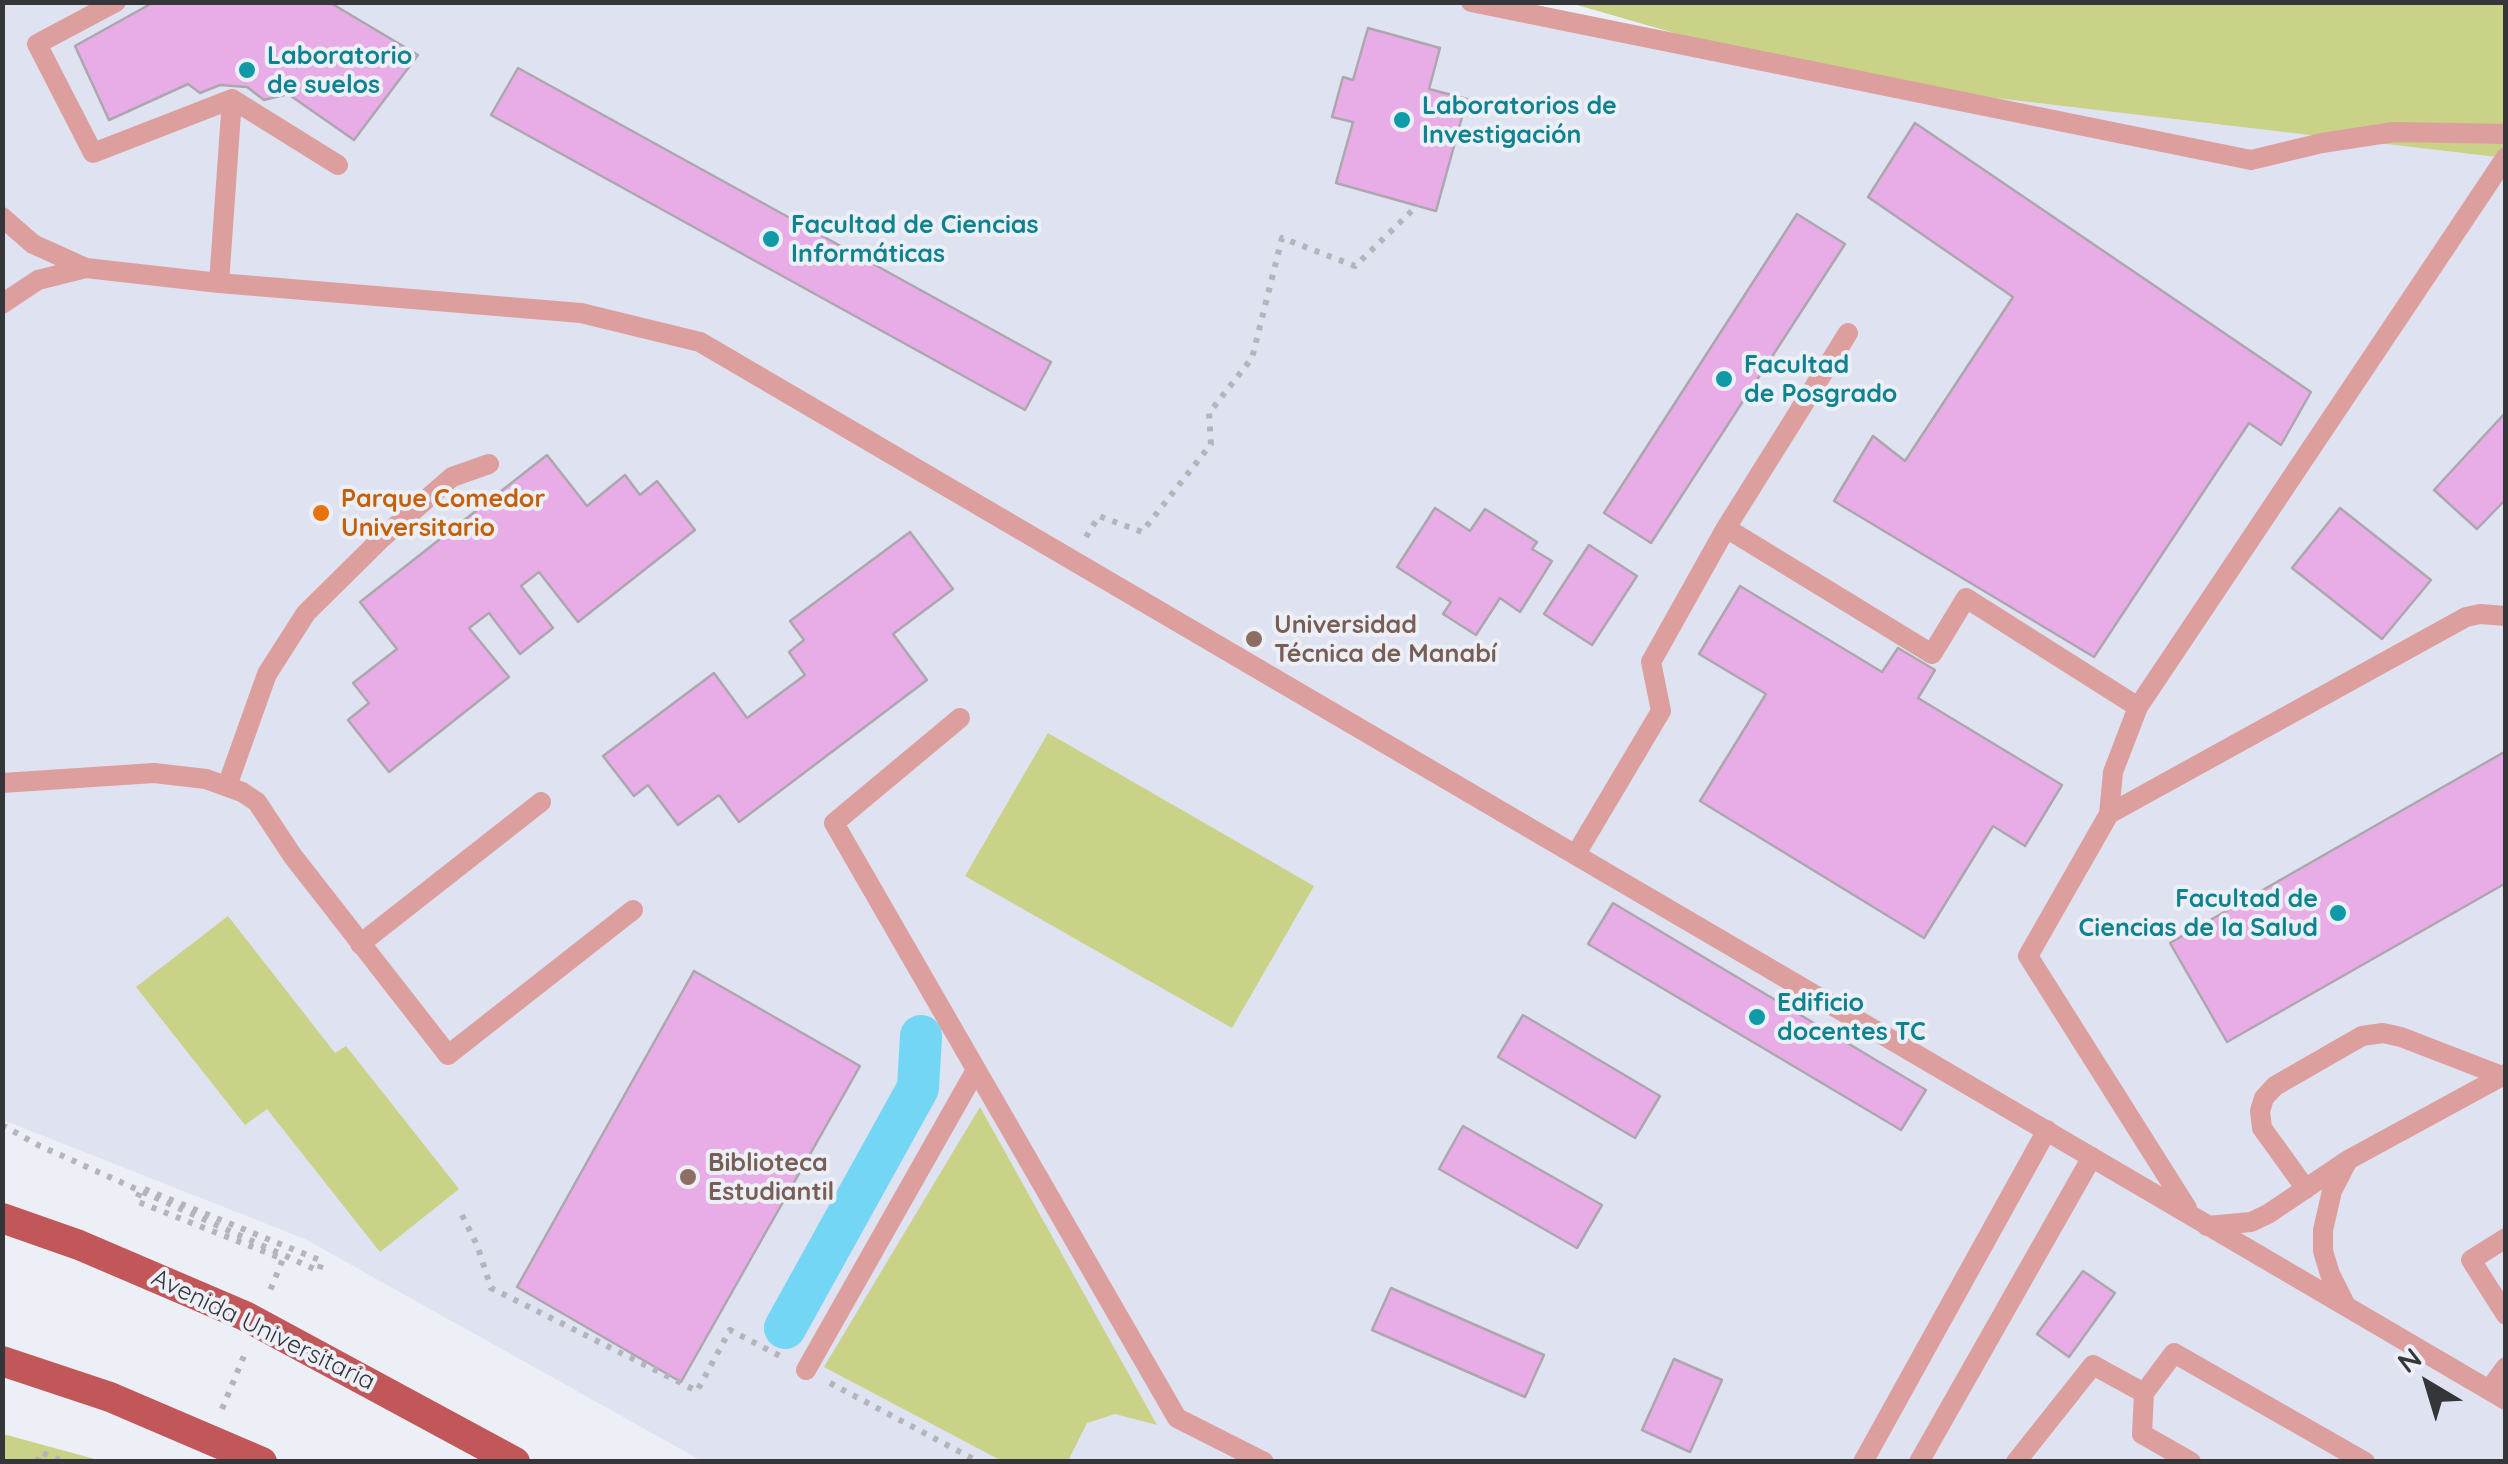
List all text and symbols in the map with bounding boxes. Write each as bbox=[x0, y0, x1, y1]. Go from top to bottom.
place label: Laboratorio de suelos bbox=[267, 41, 412, 100]
marker: Laboratorio de suelos bbox=[236, 59, 258, 81]
place label: Laboratorios de Investigación bbox=[1422, 91, 1617, 150]
marker: Laboratorios de Investigación bbox=[1391, 109, 1413, 131]
place label: Facultad de Ciencias Informáticas bbox=[791, 210, 1039, 269]
marker: Facultad de Ciencias Informáticas bbox=[760, 228, 782, 250]
place label: Facultad de Posgrado bbox=[1744, 350, 1897, 409]
marker: Facultad de Posgrado bbox=[1713, 368, 1735, 390]
place label: Parque Comedor Universitario bbox=[341, 484, 545, 543]
marker: Parque Comedor Universitario bbox=[310, 502, 332, 524]
place label: Universidad Técnica de Manabí bbox=[1274, 610, 1497, 669]
marker: Universidad Técnica de Manabí bbox=[1243, 628, 1265, 650]
place label: Facultad de Ciencias de la Salud bbox=[2079, 884, 2318, 943]
marker: Facultad de Ciencias de la Salud bbox=[2327, 902, 2349, 924]
place label: Edificio docentes TC bbox=[1777, 988, 1926, 1047]
marker: Edificio docentes TC bbox=[1746, 1006, 1768, 1028]
place label: Biblioteca Estudiantil bbox=[708, 1148, 834, 1207]
marker: Biblioteca Estudiantil bbox=[677, 1166, 699, 1188]
street label: Avenida Universitaria bbox=[146, 1263, 380, 1397]
north arrow bbox=[2378, 1334, 2478, 1434]
text: N bbox=[2390, 1340, 2428, 1380]

